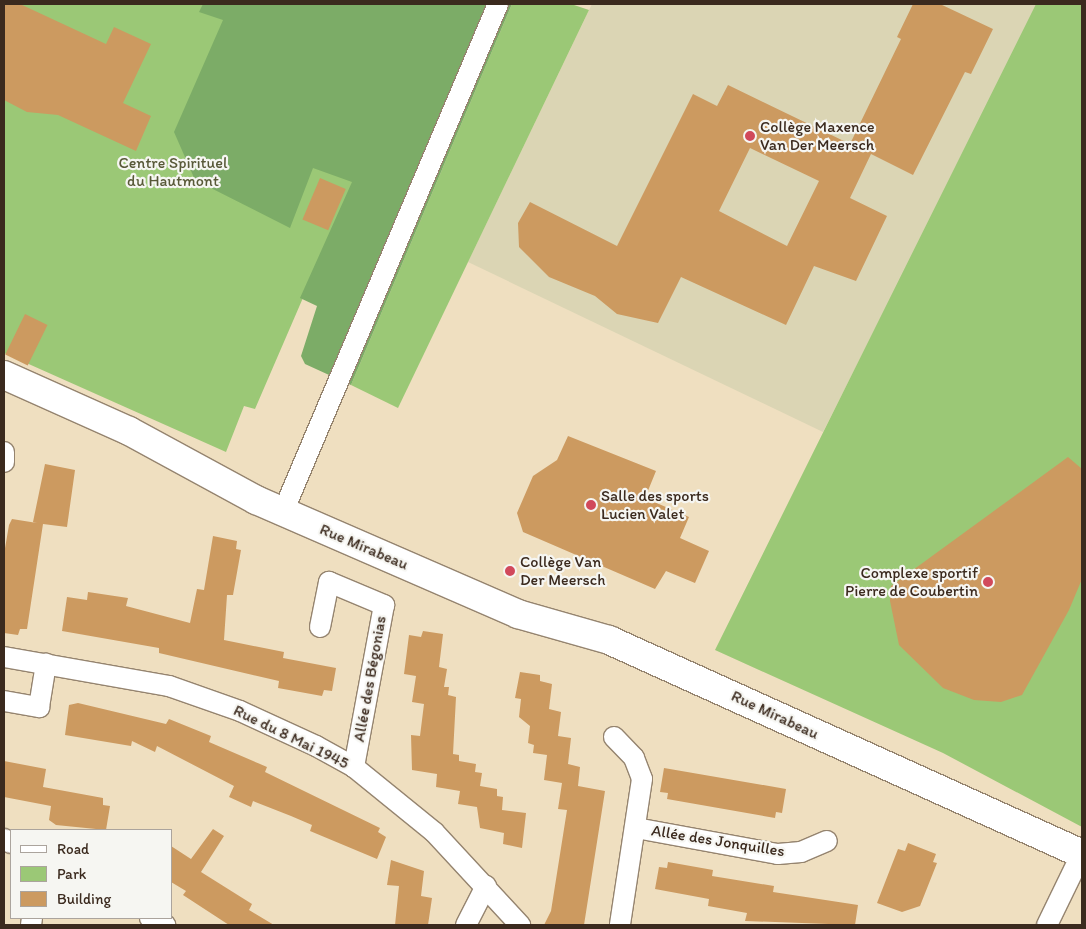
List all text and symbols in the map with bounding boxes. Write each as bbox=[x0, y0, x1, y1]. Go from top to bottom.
place label: Collège Maxence Van Der Meersch bbox=[760, 117, 875, 155]
marker: Collège Maxence Van Der Meersch bbox=[744, 130, 756, 142]
park label: Centre Spirituel du Hautmont bbox=[118, 153, 228, 191]
place label: Salle des sports Lucien Valet bbox=[601, 486, 708, 524]
marker: Salle des sports Lucien Valet bbox=[585, 499, 597, 511]
street label: Rue Mirabeau bbox=[317, 520, 411, 574]
place label: Collège Van Der Meersch bbox=[520, 552, 606, 590]
place label: Complexe sportif Pierre de Coubertin bbox=[845, 563, 978, 601]
marker: Collège Van Der Meersch bbox=[504, 565, 516, 577]
marker: Complexe sportif Pierre de Coubertin bbox=[982, 576, 994, 588]
street label: Allée des Bégonias bbox=[349, 614, 391, 744]
street label: Rue Mirabeau bbox=[728, 686, 822, 744]
street label: Rue du 8 Mai 1945 bbox=[230, 701, 352, 773]
street label: Allée des Jonquilles bbox=[650, 821, 786, 861]
legend bbox=[10, 829, 172, 919]
text: Road bbox=[57, 840, 89, 858]
text: Park bbox=[57, 865, 87, 883]
text: Building bbox=[57, 890, 111, 908]

